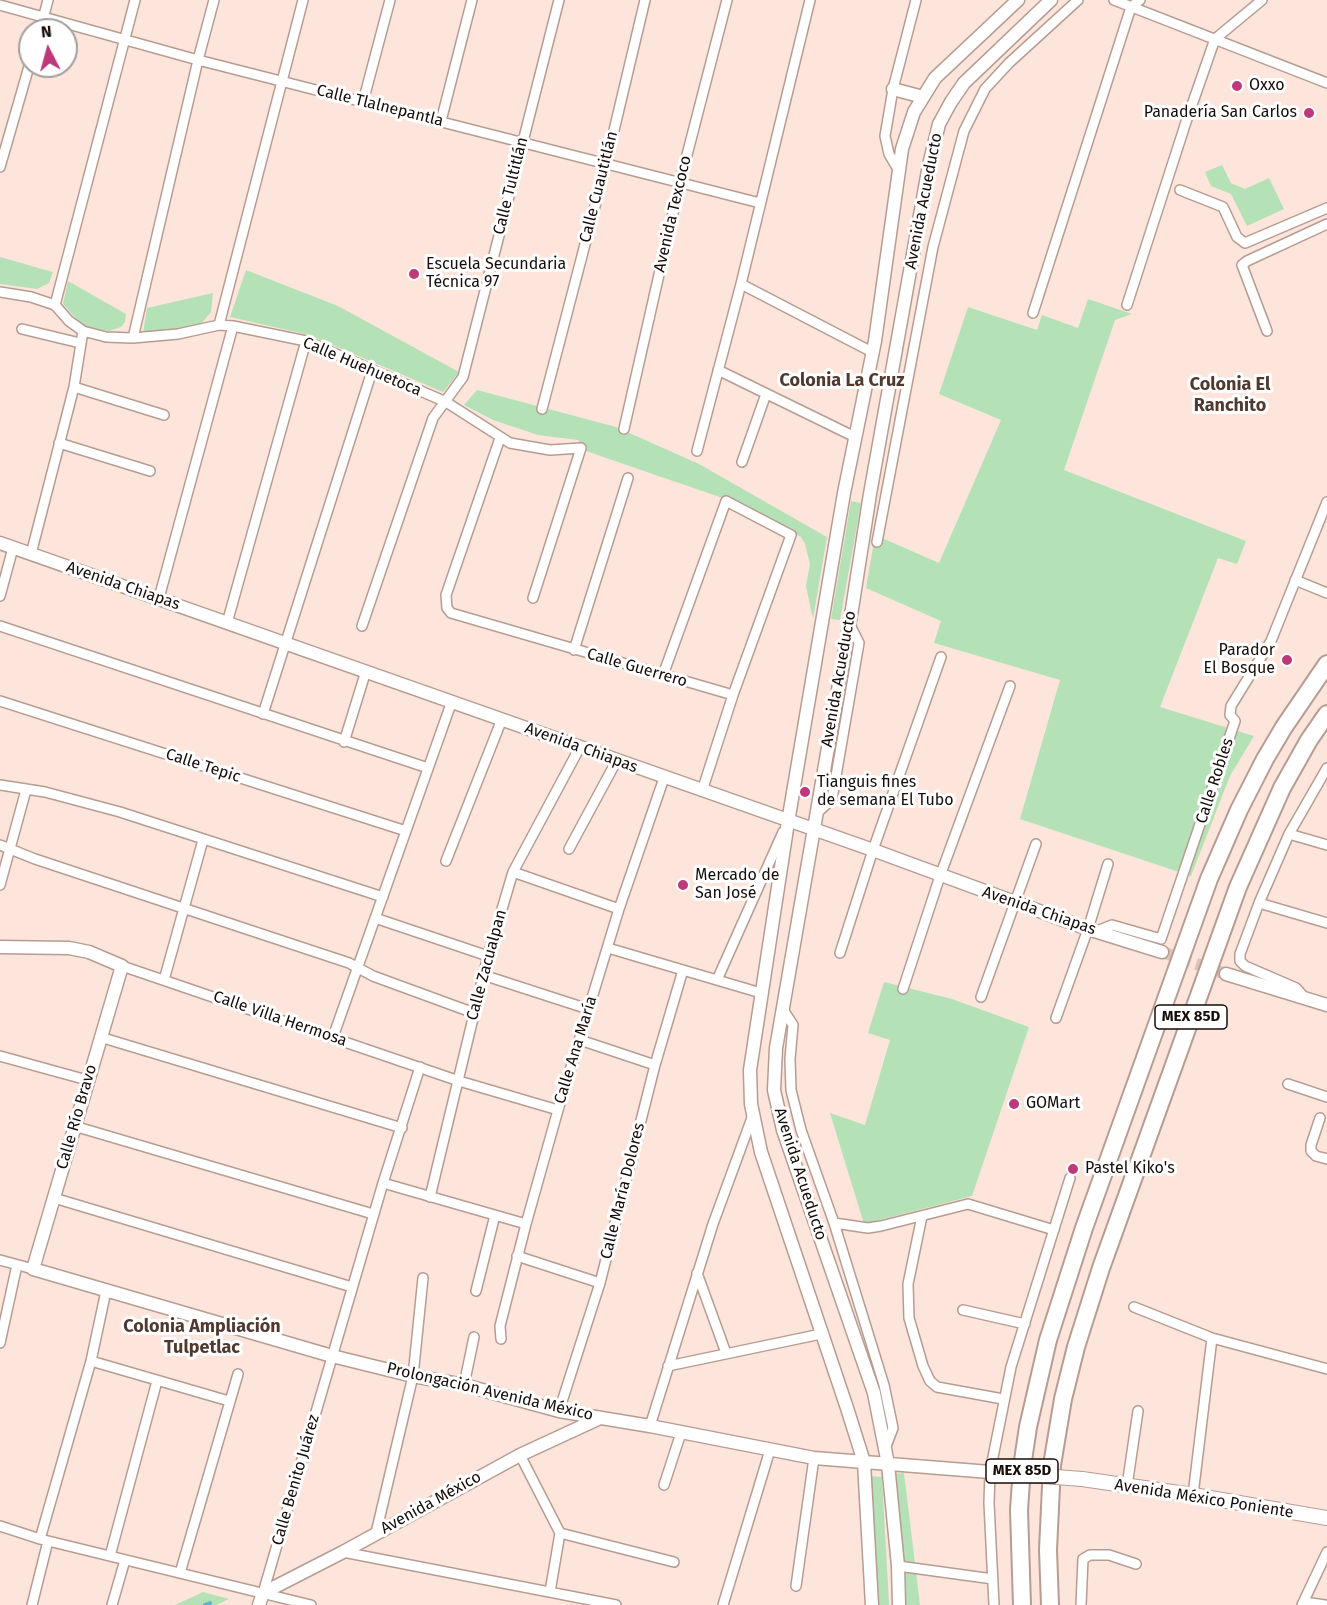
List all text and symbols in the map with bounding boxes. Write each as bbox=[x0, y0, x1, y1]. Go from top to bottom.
north arrow bbox=[18, 18, 78, 78]
text: N bbox=[40, 22, 53, 42]
place label: Oxxo bbox=[1249, 76, 1285, 96]
marker: Oxxo bbox=[1230, 79, 1244, 93]
street label: Calle Tlalnepantla bbox=[315, 81, 445, 131]
place label: Panadería San Carlos bbox=[1144, 103, 1297, 123]
marker: Panadería San Carlos bbox=[1302, 106, 1316, 120]
street label: Calle Cuautitlán bbox=[576, 129, 622, 245]
street label: Avenida Acueducto bbox=[901, 131, 947, 271]
street label: Calle Tultitlán bbox=[490, 135, 532, 237]
street label: Avenida Texcoco bbox=[650, 154, 696, 274]
place label: Escuela Secundaria Técnica 97 bbox=[426, 255, 566, 293]
marker: Escuela Secundaria Técnica 97 bbox=[407, 267, 421, 281]
street label: Calle Huehuetoca bbox=[300, 333, 424, 401]
district label: Colonia La Cruz bbox=[780, 370, 904, 392]
district label: Colonia El Ranchito bbox=[1190, 374, 1270, 416]
street label: Avenida Chiapas bbox=[64, 558, 182, 614]
street label: Avenida Acueducto bbox=[818, 609, 860, 749]
place label: Parador El Bosque bbox=[1203, 641, 1275, 679]
street label: Calle Guerrero bbox=[585, 645, 689, 691]
marker: Parador El Bosque bbox=[1280, 653, 1294, 667]
street label: Avenida Chiapas bbox=[522, 719, 640, 777]
street label: Calle Robles bbox=[1192, 736, 1238, 826]
street label: Calle Tepic bbox=[163, 745, 243, 787]
place label: Tianguis fines de semana El Tubo bbox=[817, 773, 954, 811]
marker: Tianguis fines de semana El Tubo bbox=[798, 785, 812, 799]
place label: Mercado de San José bbox=[695, 866, 779, 904]
marker: Mercado de San José bbox=[676, 878, 690, 892]
street label: Avenida Chiapas bbox=[980, 883, 1098, 939]
street label: Calle Zacualpan bbox=[463, 908, 511, 1022]
street label: Calle Villa Hermosa bbox=[211, 987, 349, 1051]
street label: Calle Ana María bbox=[551, 994, 601, 1106]
road number: MEX 85D bbox=[1155, 1005, 1227, 1029]
street label: Calle Río Bravo bbox=[53, 1062, 101, 1172]
place label: GOMart bbox=[1026, 1094, 1080, 1114]
marker: GOMart bbox=[1007, 1097, 1021, 1111]
street label: Avenida Acueducto bbox=[770, 1105, 830, 1243]
street label: Calle María Dolores bbox=[597, 1121, 649, 1261]
place label: Pastel Kiko's bbox=[1085, 1159, 1175, 1179]
marker: Pastel Kiko's bbox=[1066, 1162, 1080, 1176]
district label: Colonia Ampliación Tulpetlac bbox=[123, 1316, 281, 1358]
street label: Prolongación Avenida México bbox=[385, 1359, 595, 1425]
street label: Calle Benito Juárez bbox=[268, 1412, 324, 1548]
road number: MEX 85D bbox=[986, 1459, 1058, 1483]
street label: Avenida México bbox=[377, 1467, 485, 1539]
street label: Avenida México Poniente bbox=[1113, 1475, 1295, 1523]

